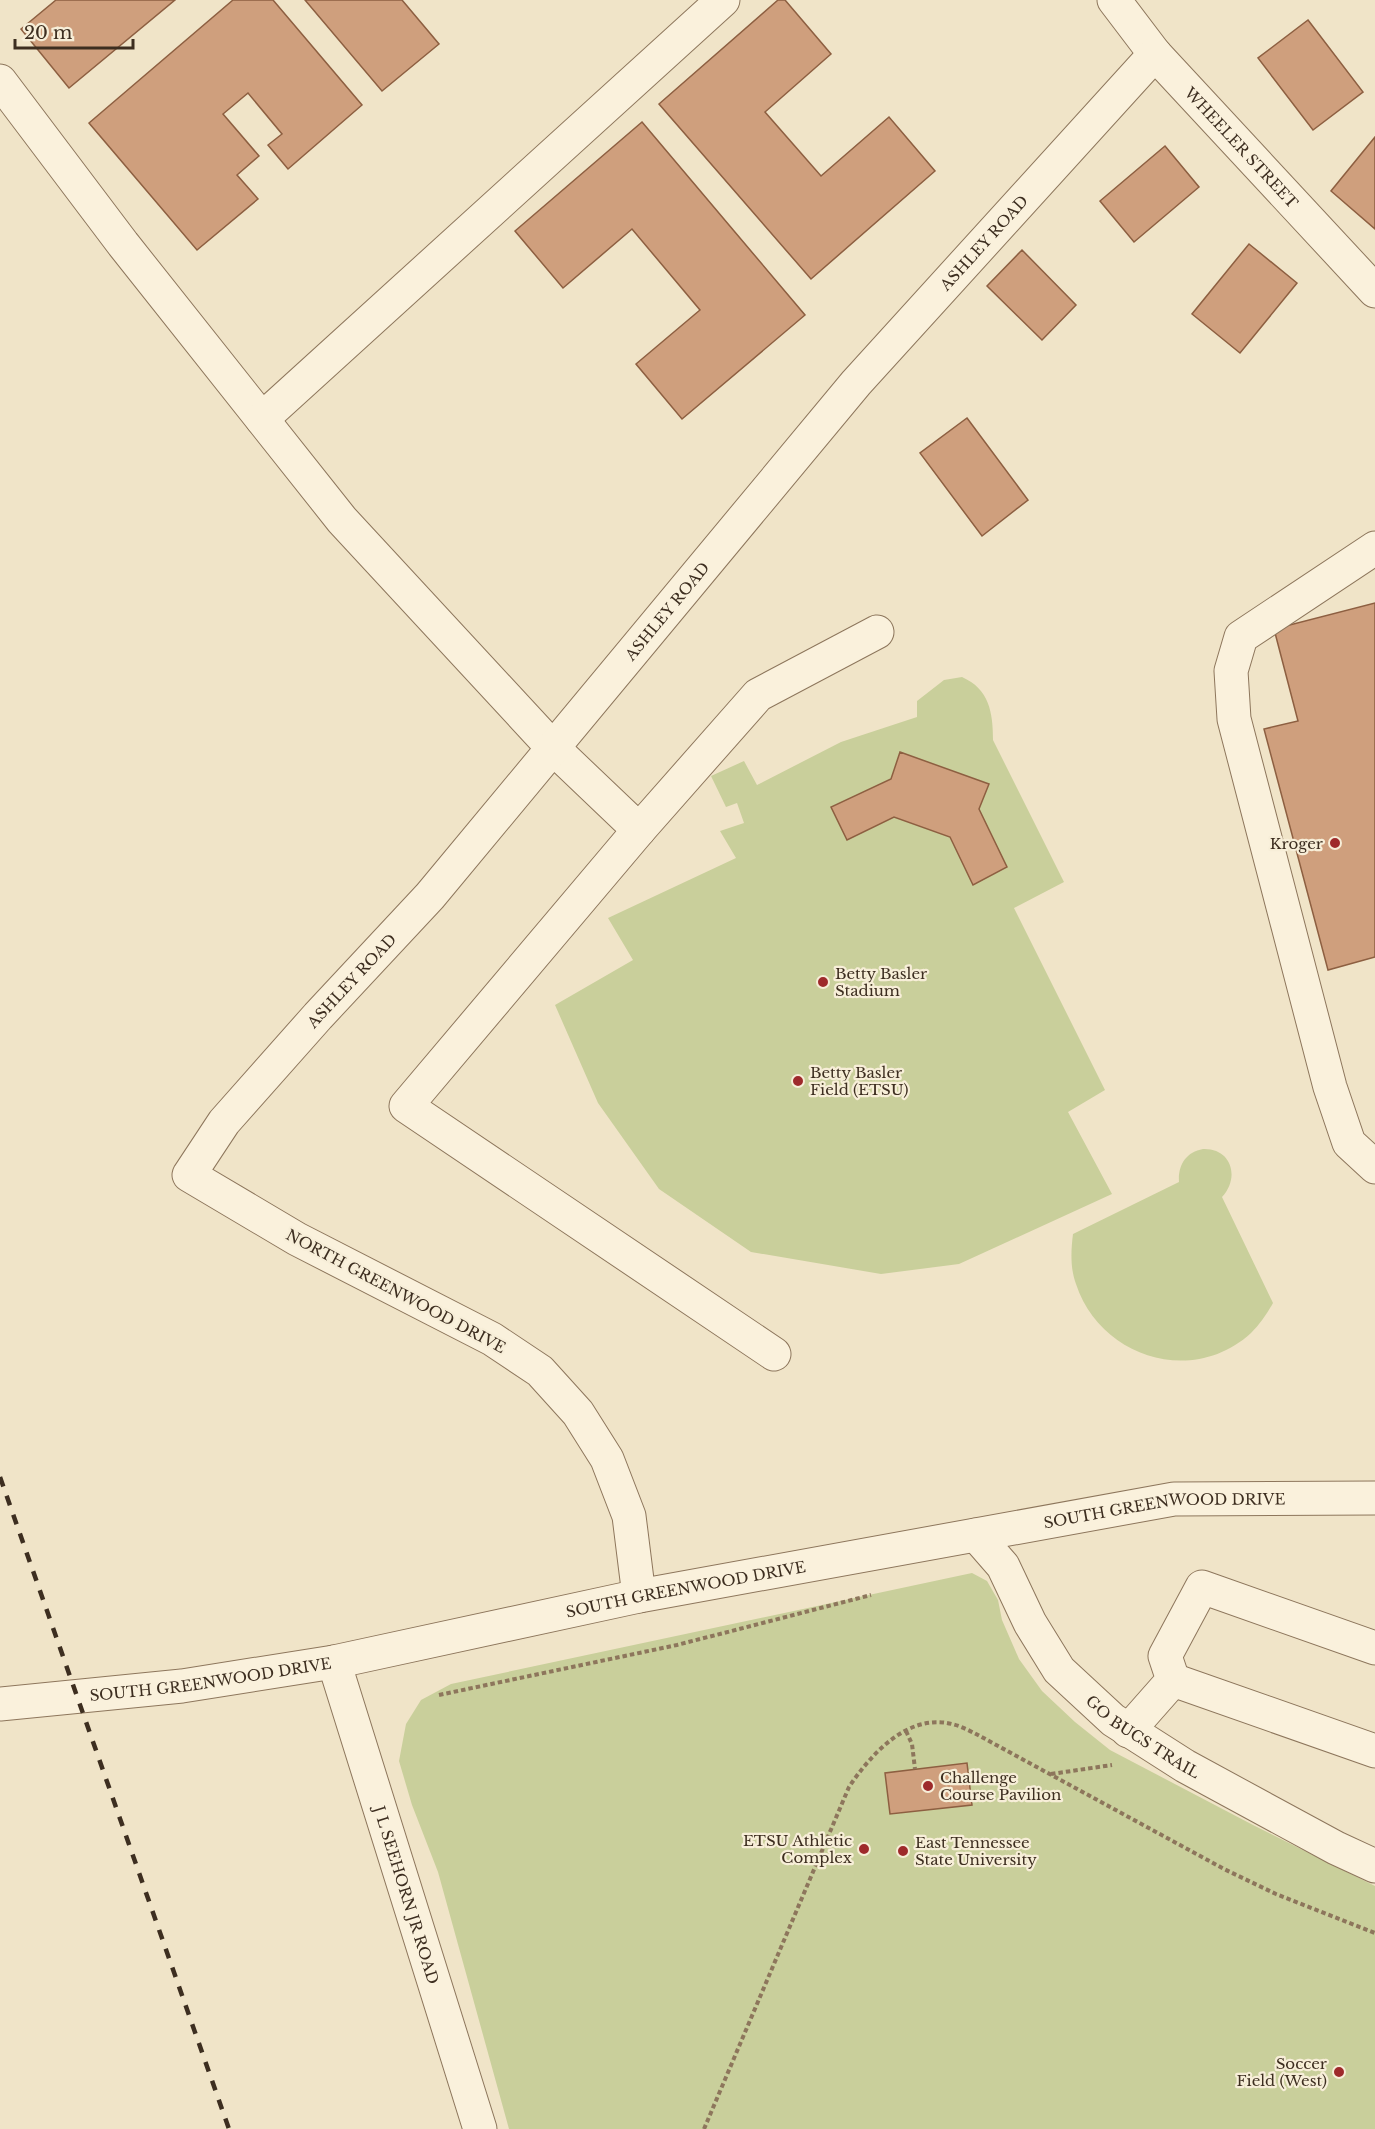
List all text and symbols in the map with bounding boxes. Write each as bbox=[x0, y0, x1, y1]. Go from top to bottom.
scale bar bbox=[15, 12, 134, 50]
text: 20 m bbox=[24, 22, 72, 44]
street label: WHEELER STREET bbox=[1180, 82, 1302, 212]
street label: ASHLEY ROAD bbox=[935, 191, 1032, 295]
street label: ASHLEY ROAD bbox=[620, 558, 713, 665]
place label: Kroger bbox=[1270, 834, 1324, 853]
marker: Kroger bbox=[1328, 836, 1342, 850]
street label: ASHLEY ROAD bbox=[302, 929, 400, 1032]
place label: Betty Basler Stadium bbox=[835, 964, 928, 1000]
marker: Betty Basler Stadium bbox=[816, 975, 830, 989]
place label: Betty Basler Field (ETSU) bbox=[810, 1063, 909, 1099]
marker: Betty Basler Field (ETSU) bbox=[791, 1074, 805, 1088]
street label: NORTH GREENWOOD DRIVE bbox=[283, 1225, 509, 1357]
street label: SOUTH GREENWOOD DRIVE bbox=[1042, 1489, 1286, 1532]
street label: SOUTH GREENWOOD DRIVE bbox=[564, 1556, 807, 1621]
street label: SOUTH GREENWOOD DRIVE bbox=[89, 1653, 333, 1705]
street label: GO BUCS TRAIL bbox=[1082, 1691, 1203, 1782]
place label: Challenge Course Pavilion bbox=[940, 1768, 1061, 1804]
marker: Challenge Course Pavilion bbox=[921, 1779, 935, 1793]
street label: J L SEEHORN JR ROAD bbox=[369, 1802, 444, 1986]
place label: ETSU Athletic Complex bbox=[743, 1831, 852, 1867]
place label: East Tennessee State University bbox=[915, 1833, 1037, 1869]
marker: ETSU Athletic Complex bbox=[857, 1842, 871, 1856]
marker: East Tennessee State University bbox=[896, 1844, 910, 1858]
place label: Soccer Field (West) bbox=[1236, 2054, 1328, 2090]
marker: Soccer Field (West) bbox=[1332, 2065, 1346, 2079]

